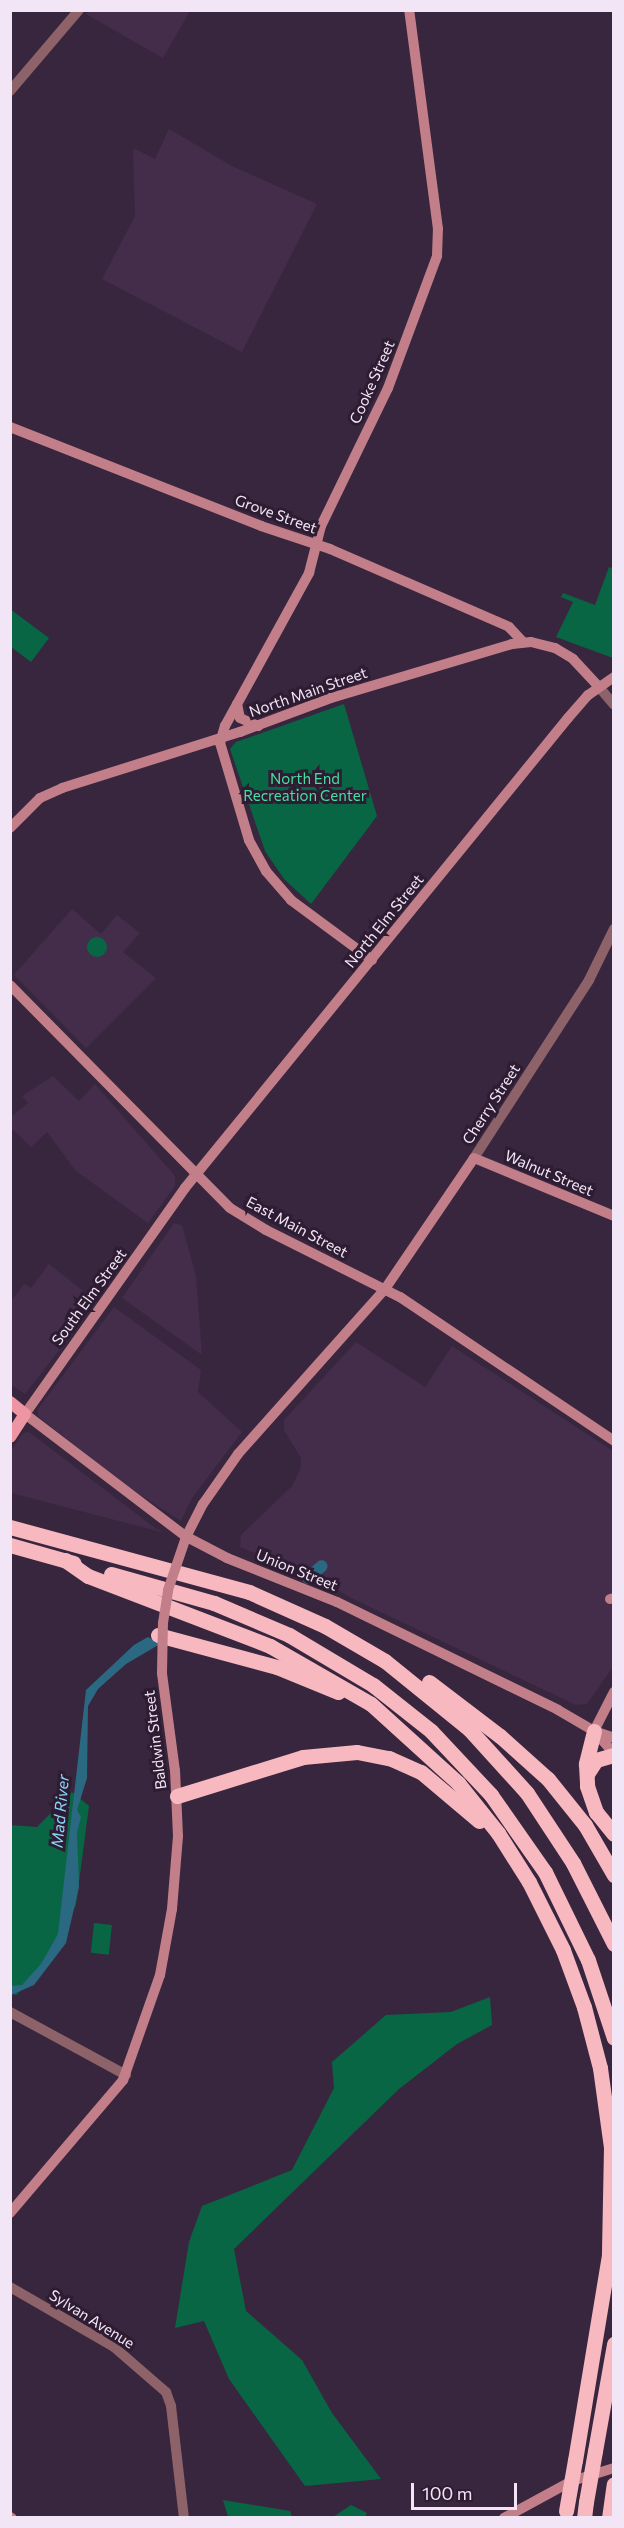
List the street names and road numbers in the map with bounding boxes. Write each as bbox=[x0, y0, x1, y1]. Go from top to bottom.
street label: Cooke Street bbox=[346, 338, 398, 426]
street label: Grove Street bbox=[232, 491, 320, 537]
street label: North Main Street bbox=[247, 663, 369, 721]
street label: North Elm Street bbox=[341, 871, 427, 971]
street label: Cherry Street bbox=[458, 1061, 524, 1147]
street label: Walnut Street bbox=[502, 1146, 596, 1200]
street label: East Main Street bbox=[243, 1193, 351, 1261]
street label: South Elm Street bbox=[48, 1245, 130, 1349]
street label: Union Street bbox=[254, 1546, 340, 1594]
street label: Baldwin Street bbox=[140, 1689, 170, 1791]
street label: Sylvan Avenue bbox=[46, 2286, 138, 2352]

